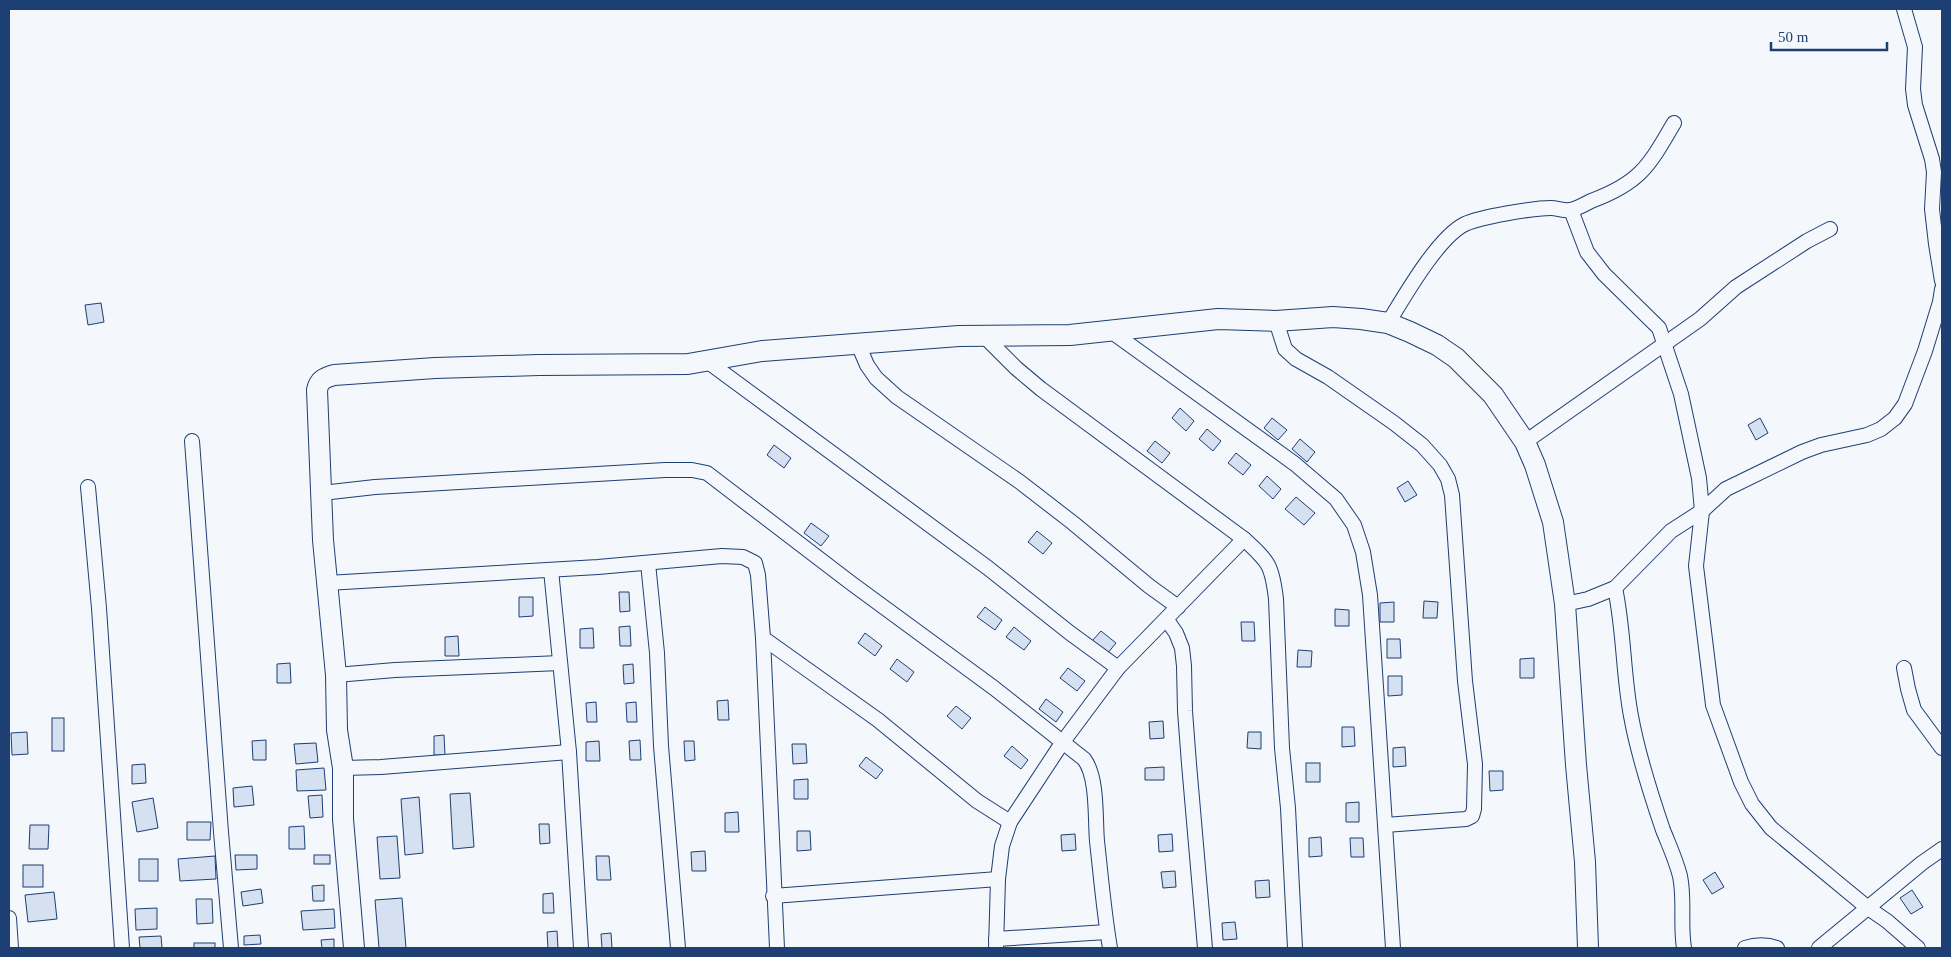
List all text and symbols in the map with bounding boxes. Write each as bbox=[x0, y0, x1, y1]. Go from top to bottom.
scale bar bbox=[1771, 20, 1887, 52]
text: 50 m bbox=[1778, 29, 1809, 45]

